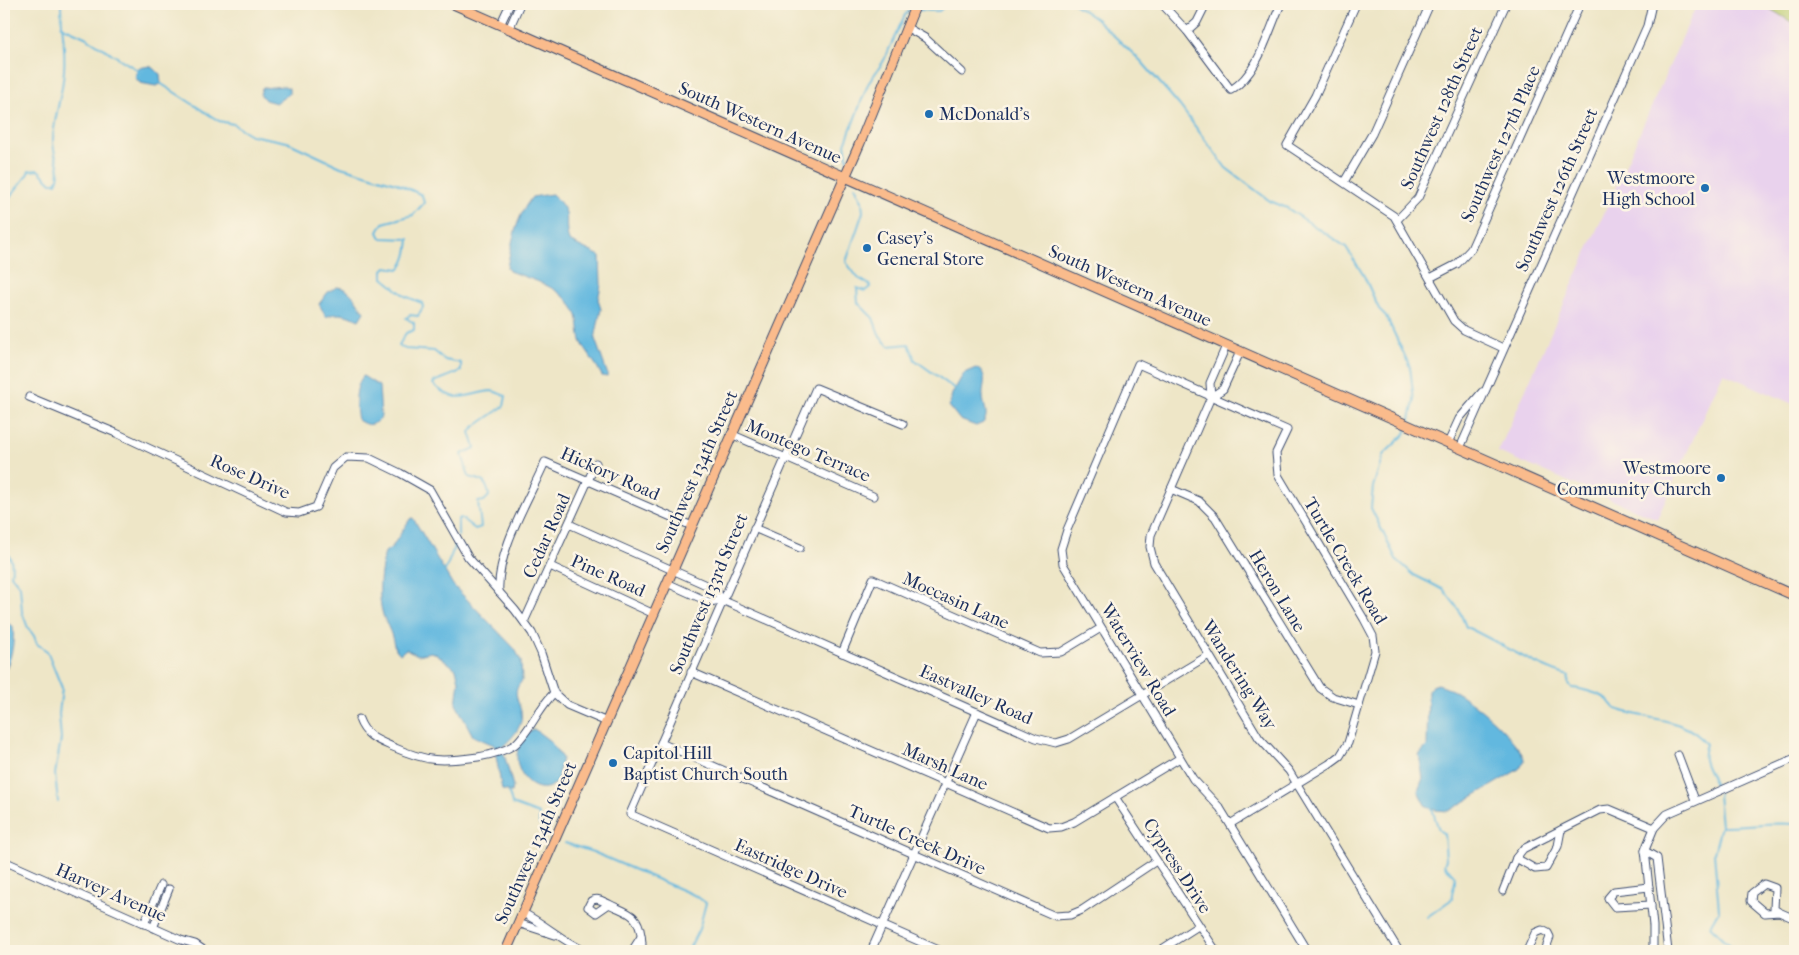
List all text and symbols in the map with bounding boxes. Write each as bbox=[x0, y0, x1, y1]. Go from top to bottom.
street label: Southwest 128th Street bbox=[1397, 23, 1488, 193]
street label: Southwest 127th Place bbox=[1457, 62, 1545, 226]
street label: South Western Avenue bbox=[675, 78, 845, 168]
place label: McDonald's bbox=[939, 104, 1030, 125]
street label: Southwest 126th Street bbox=[1511, 104, 1603, 275]
marker: McDonald's bbox=[923, 108, 935, 120]
place label: Westmoore High School bbox=[1602, 168, 1695, 210]
marker: Westmoore High School bbox=[1699, 182, 1711, 194]
place label: Casey's General Store bbox=[877, 228, 984, 270]
street label: South Western Avenue bbox=[1045, 241, 1215, 331]
marker: Casey's General Store bbox=[861, 242, 873, 254]
street label: Southwest 134th Street bbox=[652, 387, 743, 557]
street label: Montego Terrace bbox=[742, 415, 874, 487]
street label: Hickory Road bbox=[557, 443, 663, 505]
street label: Rose Drive bbox=[207, 450, 293, 504]
place label: Westmoore Community Church bbox=[1557, 458, 1711, 500]
marker: Westmoore Community Church bbox=[1715, 472, 1727, 484]
street label: Cedar Road bbox=[519, 490, 575, 582]
street label: Turtle Creek Road bbox=[1299, 494, 1391, 628]
street label: Southwest 133rd Street bbox=[665, 510, 753, 678]
street label: Heron Lane bbox=[1244, 546, 1310, 636]
street label: Pine Road bbox=[567, 550, 649, 602]
street label: Moccasin Lane bbox=[900, 568, 1013, 634]
street label: Waterview Road bbox=[1096, 599, 1180, 720]
street label: Wandering Way bbox=[1196, 616, 1282, 735]
street label: Eastvalley Road bbox=[916, 661, 1036, 729]
street label: Marsh Lane bbox=[899, 739, 991, 795]
place label: Capitol Hill Baptist Church South bbox=[623, 743, 788, 785]
marker: Capitol Hill Baptist Church South bbox=[607, 757, 619, 769]
street label: Southwest 134th Street bbox=[491, 758, 582, 928]
street label: Turtle Creek Drive bbox=[845, 800, 989, 880]
street label: Cypress Drive bbox=[1139, 815, 1216, 917]
street label: Eastridge Drive bbox=[731, 835, 851, 903]
street label: Harvey Avenue bbox=[52, 859, 170, 927]

